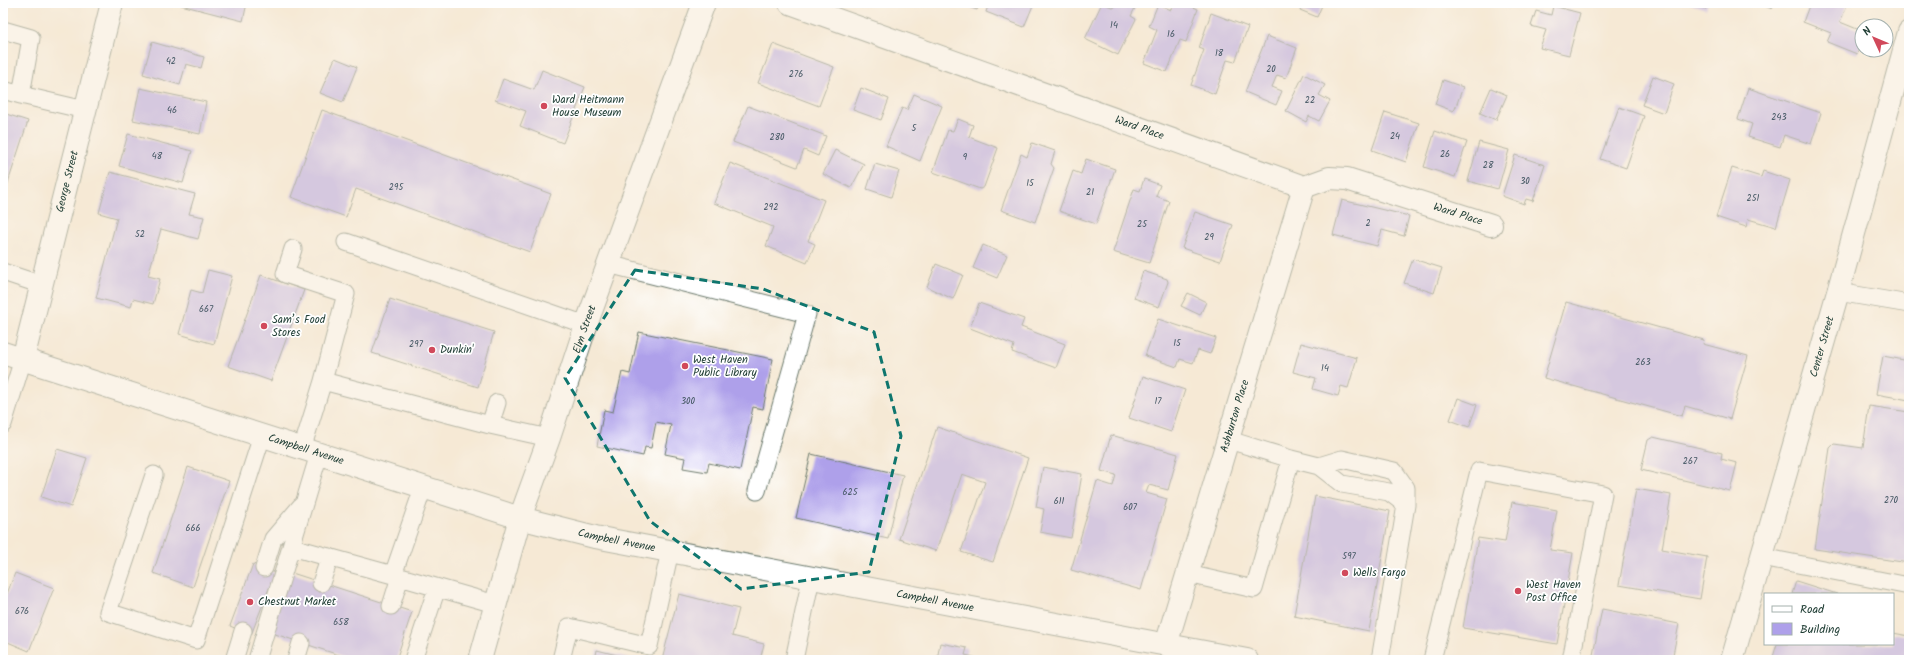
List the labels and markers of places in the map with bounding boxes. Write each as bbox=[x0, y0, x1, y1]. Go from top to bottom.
place label: Ward Heitmann House Museum bbox=[552, 91, 624, 122]
marker: Ward Heitmann House Museum bbox=[539, 101, 549, 111]
place label: Sam’s Food Stores bbox=[272, 311, 326, 342]
marker: Sam’s Food Stores bbox=[259, 321, 269, 331]
place label: Dunkin' bbox=[440, 341, 474, 359]
marker: Dunkin' bbox=[427, 345, 437, 355]
place label: West Haven Public Library bbox=[693, 351, 757, 382]
marker: West Haven Public Library bbox=[680, 361, 690, 371]
place label: Wells Fargo bbox=[1353, 564, 1406, 582]
marker: Wells Fargo bbox=[1340, 568, 1350, 578]
place label: West Haven Post Office bbox=[1526, 576, 1581, 607]
marker: West Haven Post Office bbox=[1513, 586, 1523, 596]
place label: Chestnut Market bbox=[258, 593, 337, 611]
marker: Chestnut Market bbox=[245, 597, 255, 607]

